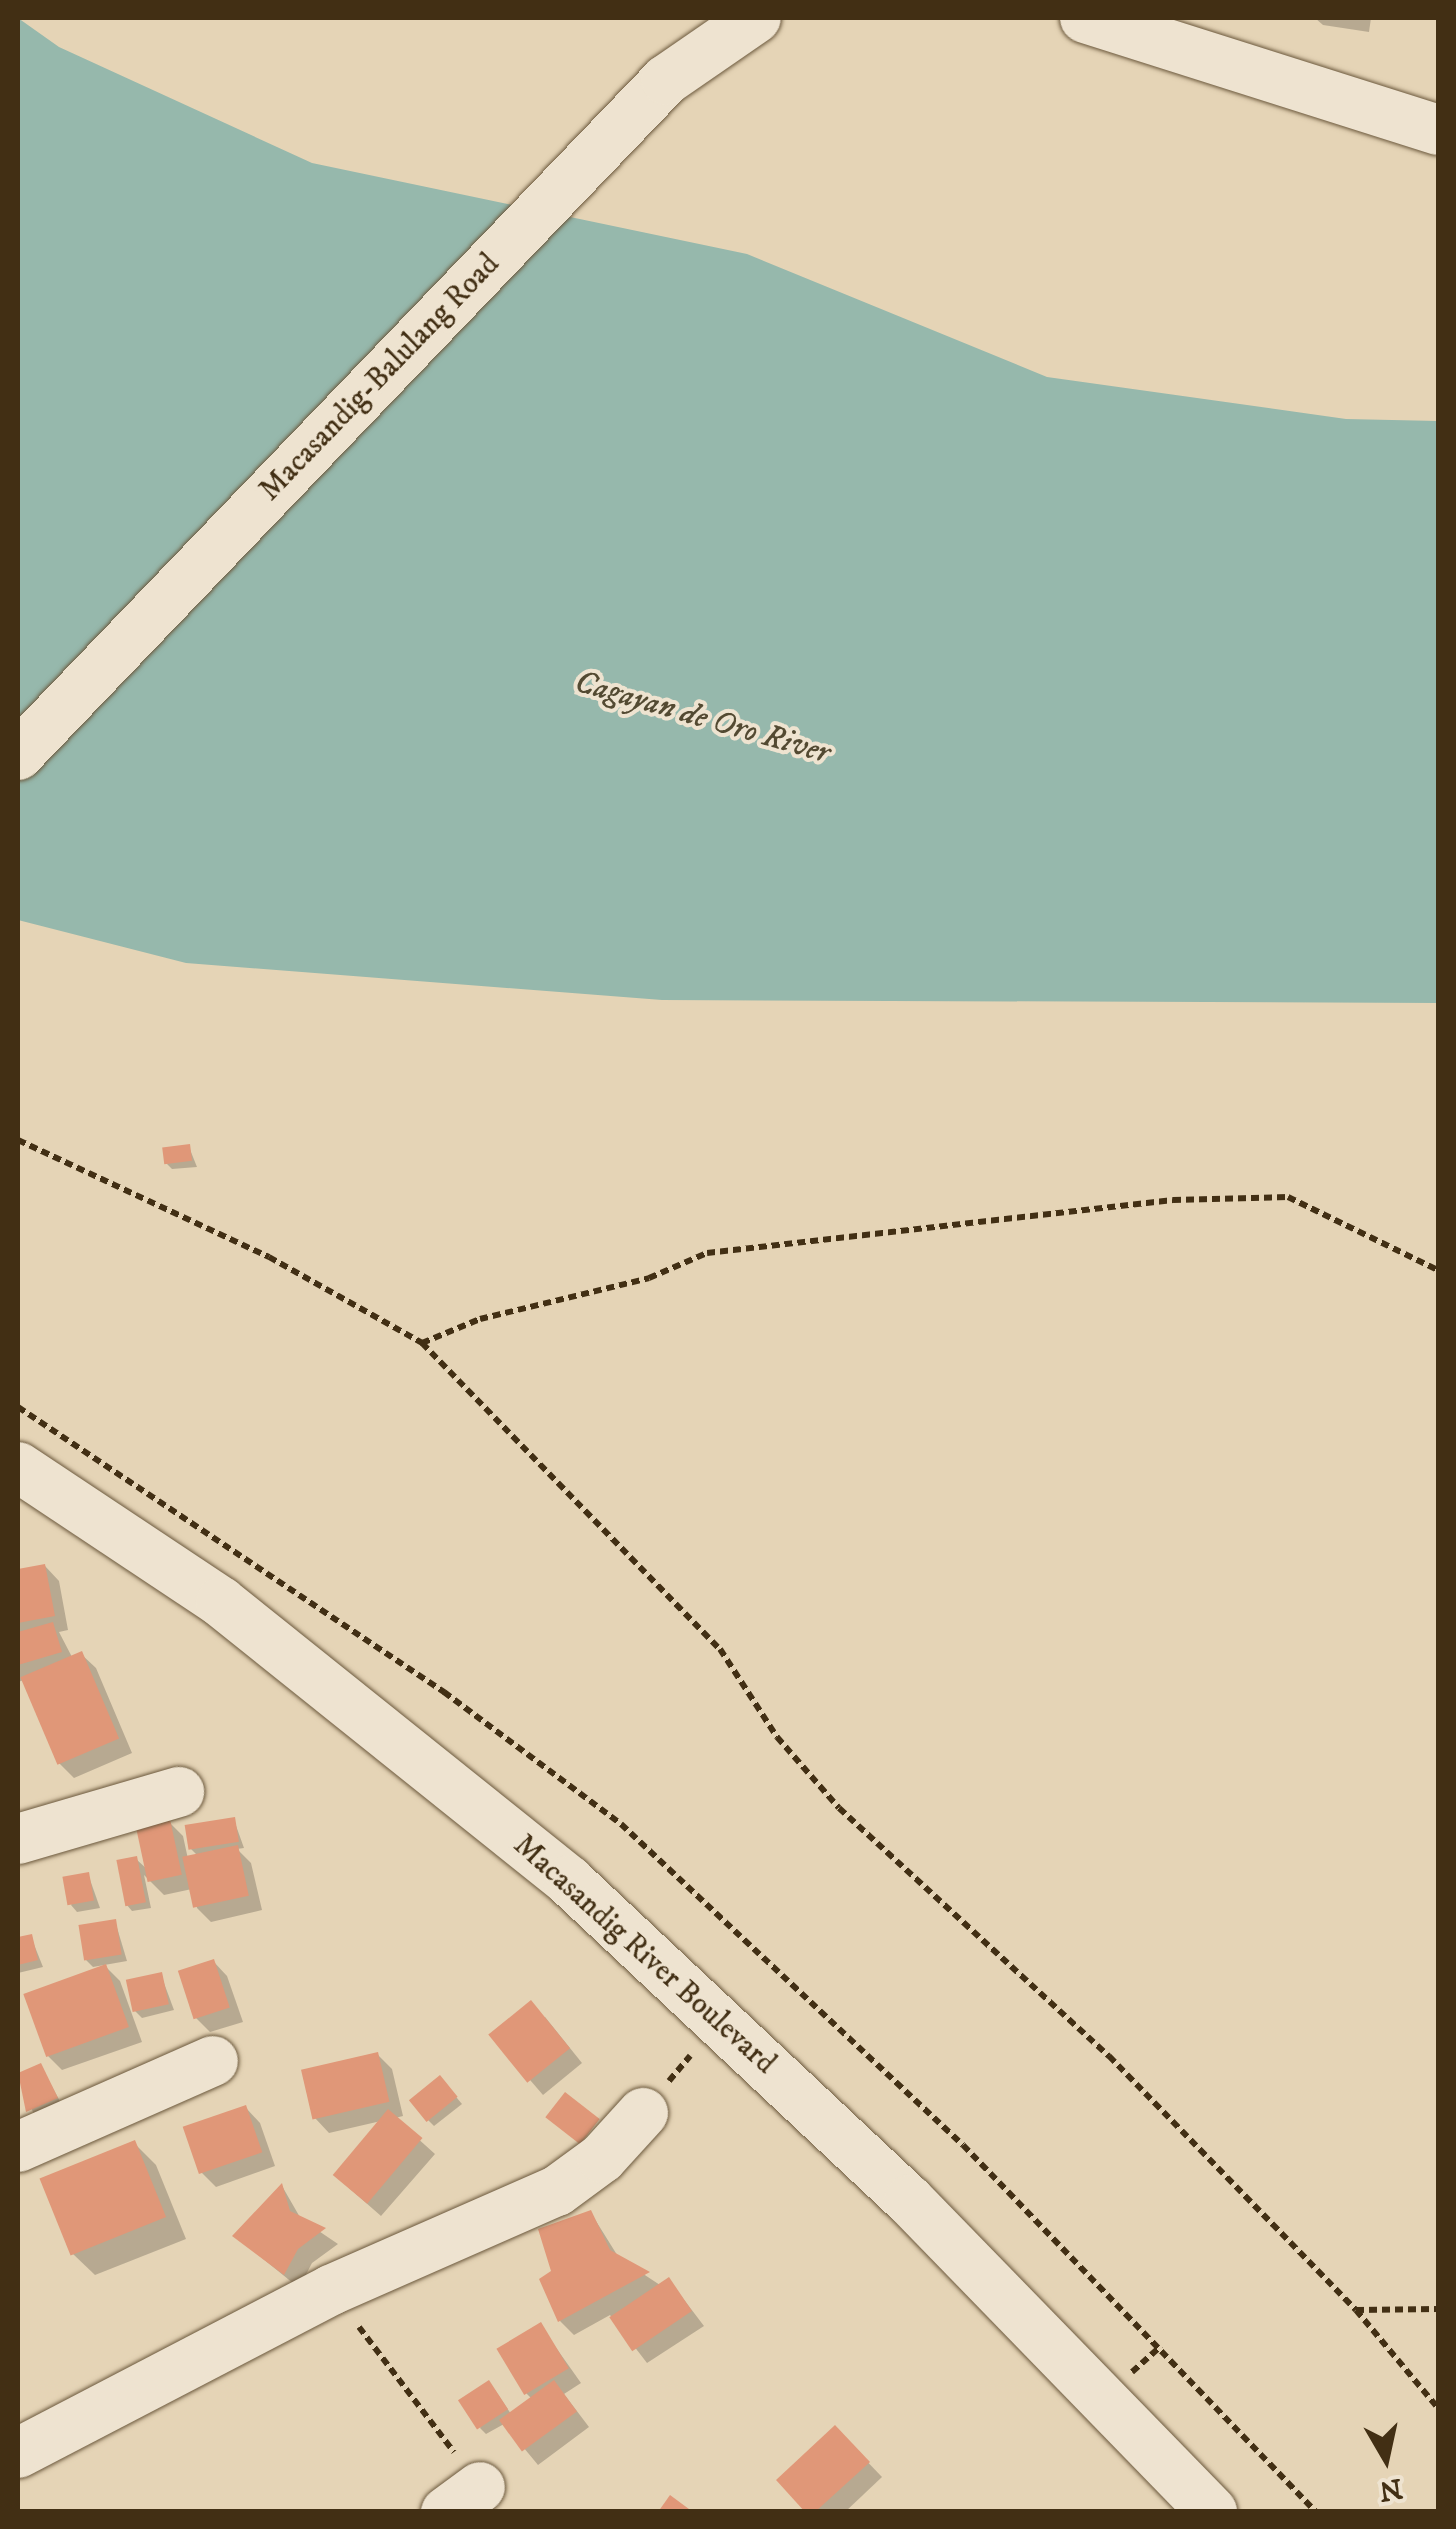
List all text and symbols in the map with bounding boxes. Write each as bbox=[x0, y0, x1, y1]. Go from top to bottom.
street label: Macasandig-Balulang Road bbox=[253, 247, 507, 509]
water label: Cagayan de Oro River bbox=[570, 663, 834, 773]
street label: Macasandig River Boulevard bbox=[506, 1828, 782, 2082]
north arrow bbox=[1336, 2409, 1436, 2509]
text: N bbox=[1377, 2470, 1405, 2508]

